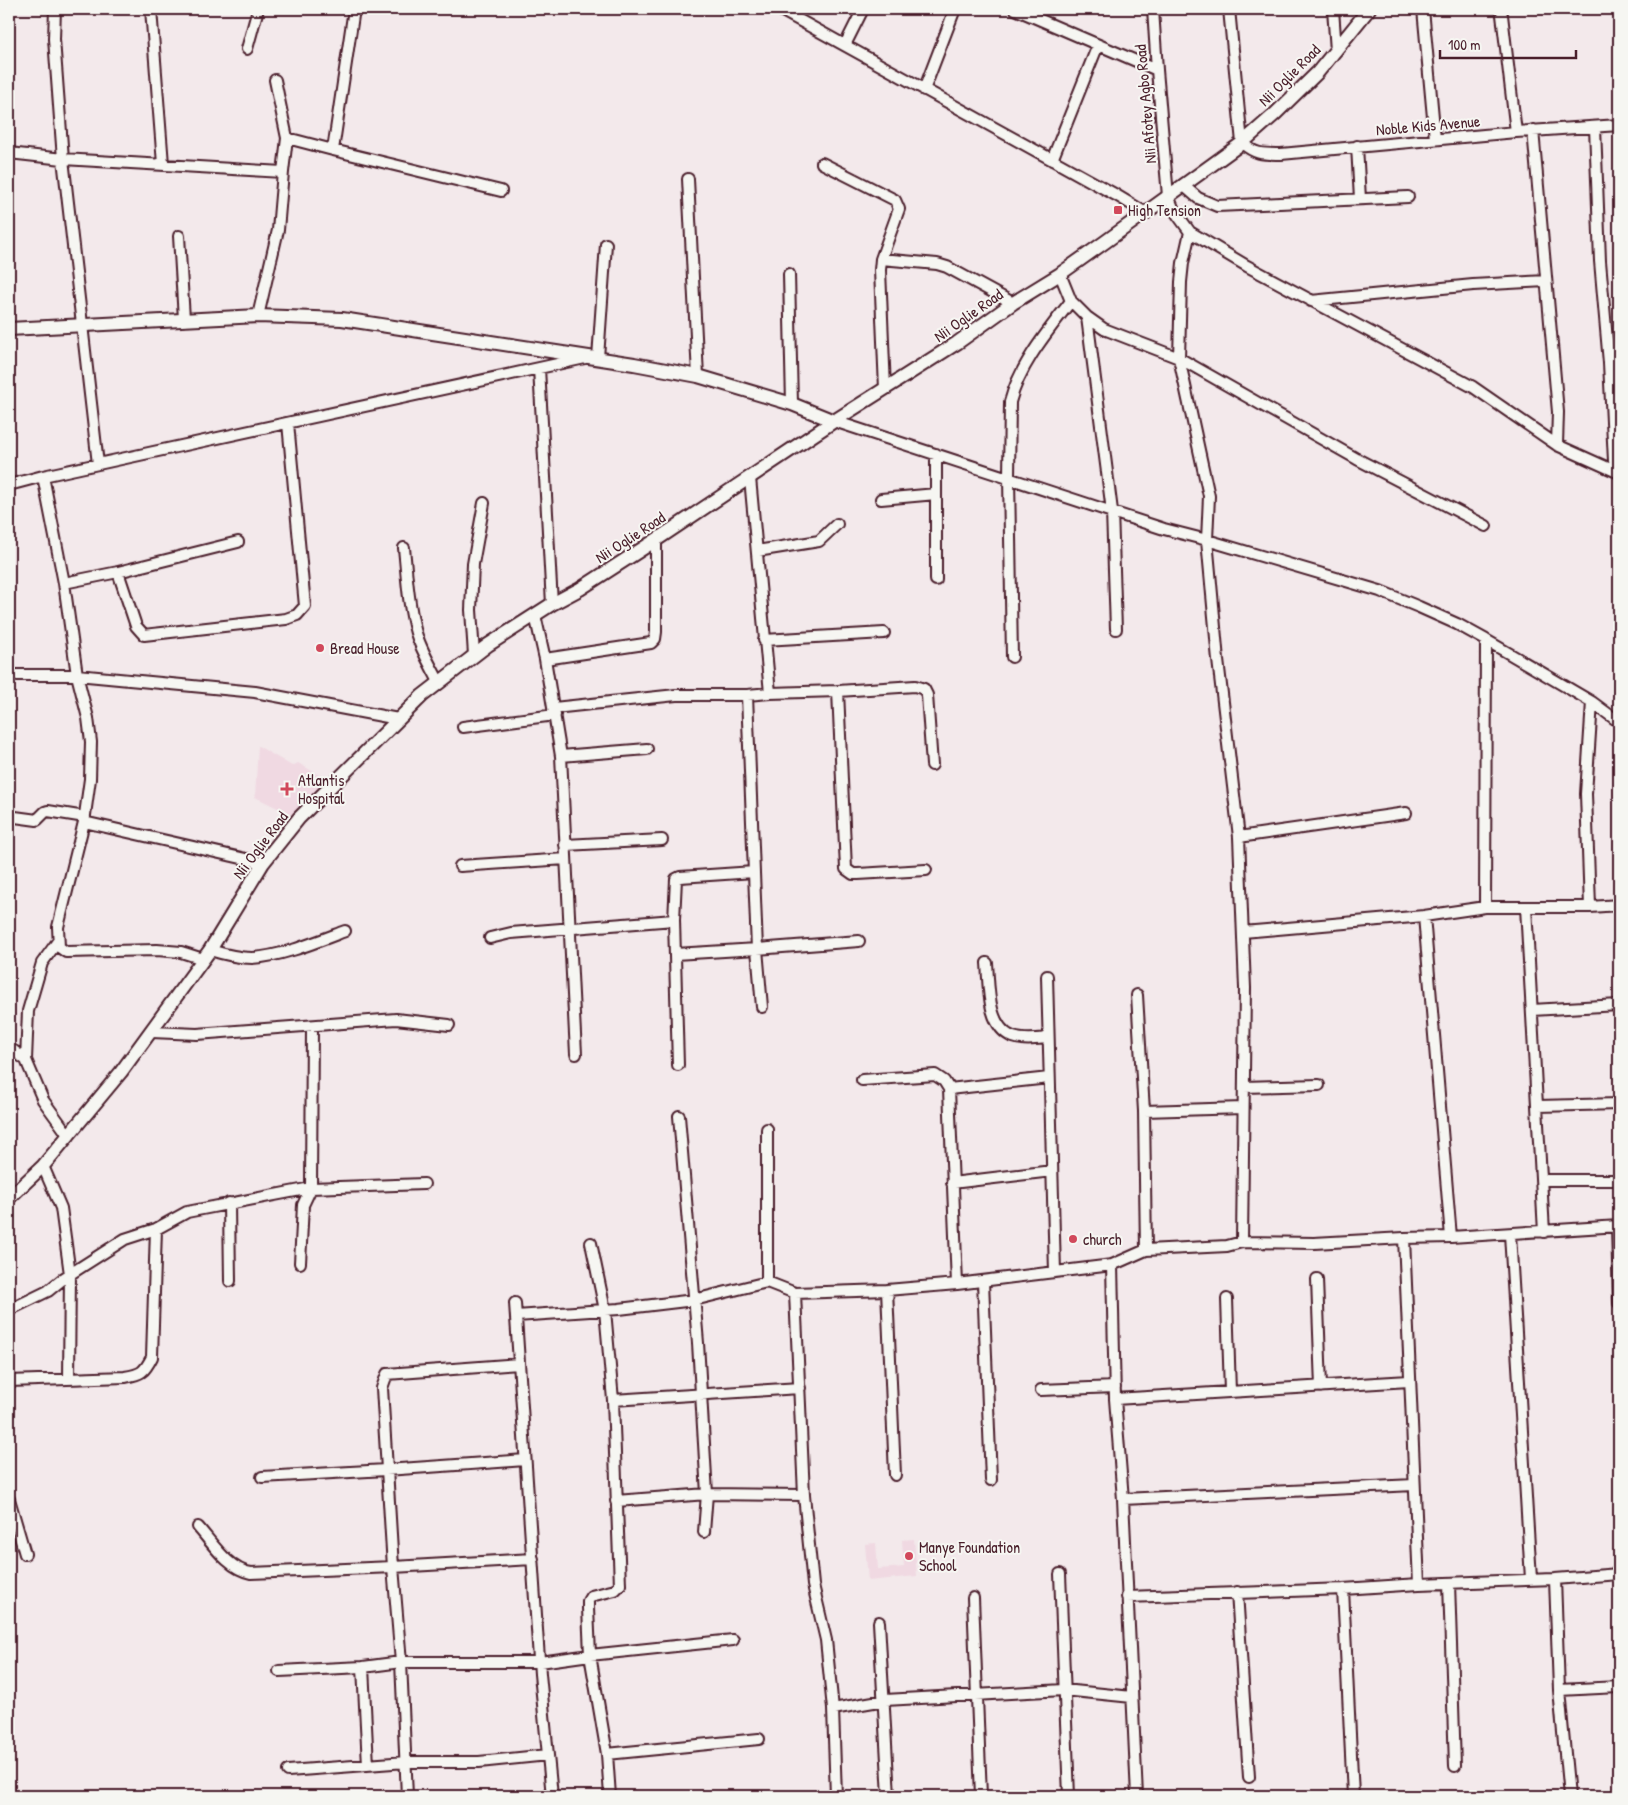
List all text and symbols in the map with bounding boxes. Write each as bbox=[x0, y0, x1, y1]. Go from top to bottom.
scale bar bbox=[1440, 28, 1577, 60]
text: 100 m bbox=[1448, 34, 1481, 55]
street label: Nii Oglie Road bbox=[1253, 39, 1325, 111]
street label: Nii Afotey Agbo Road bbox=[1129, 43, 1161, 165]
street label: Noble Kids Avenue bbox=[1375, 109, 1482, 141]
place label: High Tension bbox=[1128, 199, 1201, 221]
marker: High Tension bbox=[1112, 204, 1124, 216]
street label: Nii Oglie Road bbox=[929, 283, 1007, 347]
street label: Nii Oglie Road bbox=[591, 506, 669, 568]
place label: Bread House bbox=[330, 637, 400, 659]
marker: Bread House bbox=[314, 642, 326, 654]
place label: Atlantis Hospital bbox=[298, 769, 345, 809]
marker: Atlantis Hospital bbox=[280, 782, 294, 796]
street label: Nii Oglie Road bbox=[227, 807, 293, 883]
place label: church bbox=[1083, 1228, 1122, 1250]
marker: church bbox=[1067, 1233, 1079, 1245]
place label: Manye Foundation School bbox=[919, 1536, 1020, 1576]
marker: Manye Foundation School bbox=[903, 1550, 915, 1562]

